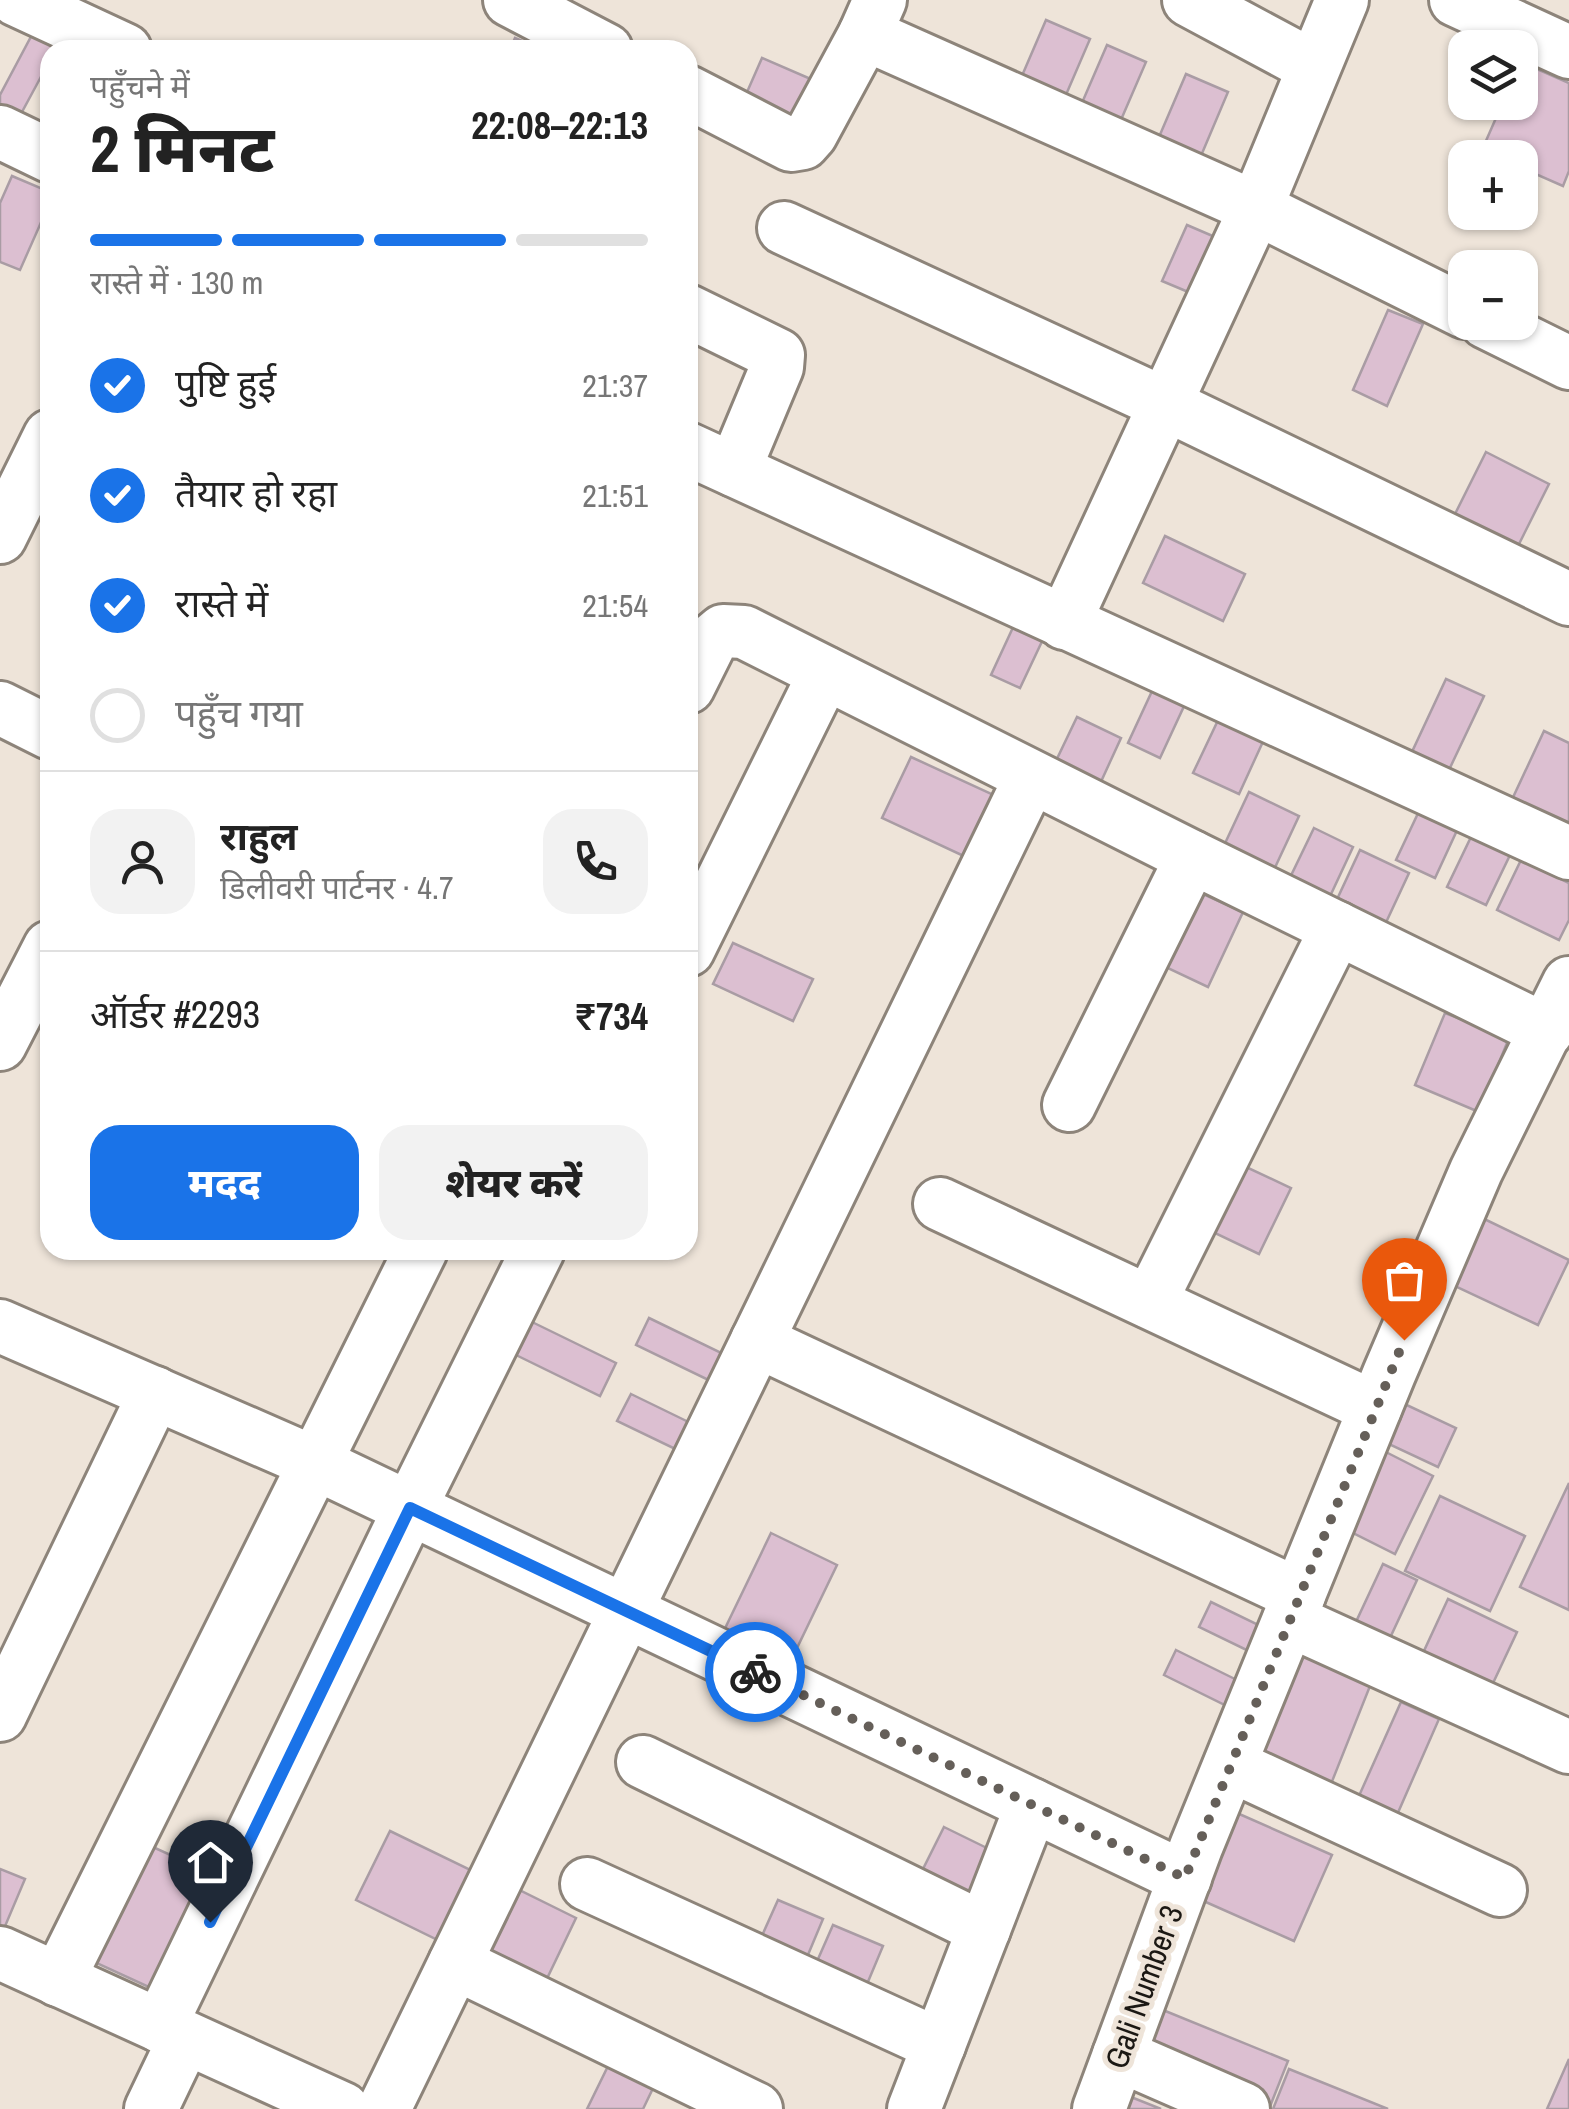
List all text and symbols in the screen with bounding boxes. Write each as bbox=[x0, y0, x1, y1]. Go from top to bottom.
map controls bbox=[1448, 30, 1538, 340]
button: layers bbox=[1448, 30, 1538, 120]
text: पहुँचने में bbox=[90, 65, 190, 108]
text: 22:08–22:13 bbox=[471, 100, 648, 151]
text: 2 मिनट bbox=[90, 105, 274, 192]
button: + bbox=[1448, 140, 1538, 230]
button: − bbox=[1448, 250, 1538, 340]
text: रास्ते में · 130 m bbox=[90, 261, 263, 304]
icon: check bbox=[90, 358, 145, 413]
text: पुष्टि हुई bbox=[175, 358, 276, 409]
text: 21:37 bbox=[582, 364, 648, 407]
icon: check bbox=[90, 468, 145, 523]
text: तैयार हो रहा bbox=[175, 468, 337, 519]
text: 21:51 bbox=[582, 474, 648, 517]
icon: check bbox=[90, 578, 145, 633]
text: रास्ते में bbox=[175, 578, 268, 629]
text: 21:54 bbox=[582, 584, 648, 627]
text: पहुँच गया bbox=[175, 688, 303, 739]
button: person bbox=[90, 809, 195, 914]
button: phone bbox=[543, 809, 648, 914]
text: राहुल bbox=[220, 811, 297, 862]
text: डिलीवरी पार्टनर · 4.7 bbox=[220, 866, 454, 909]
text: ऑर्डर #2293 bbox=[90, 989, 260, 1040]
text: ₹734 bbox=[574, 991, 648, 1042]
button: मदद bbox=[90, 1125, 359, 1240]
button: शेयर करें bbox=[379, 1125, 648, 1240]
pin bbox=[1362, 1238, 1447, 1341]
icon: bag bbox=[1377, 1253, 1432, 1308]
courier bbox=[705, 1622, 805, 1722]
icon: bike bbox=[728, 1645, 783, 1700]
pin bbox=[168, 1820, 253, 1923]
icon: home bbox=[183, 1835, 238, 1890]
street label: Gali Number 3 bbox=[1094, 1899, 1193, 2074]

